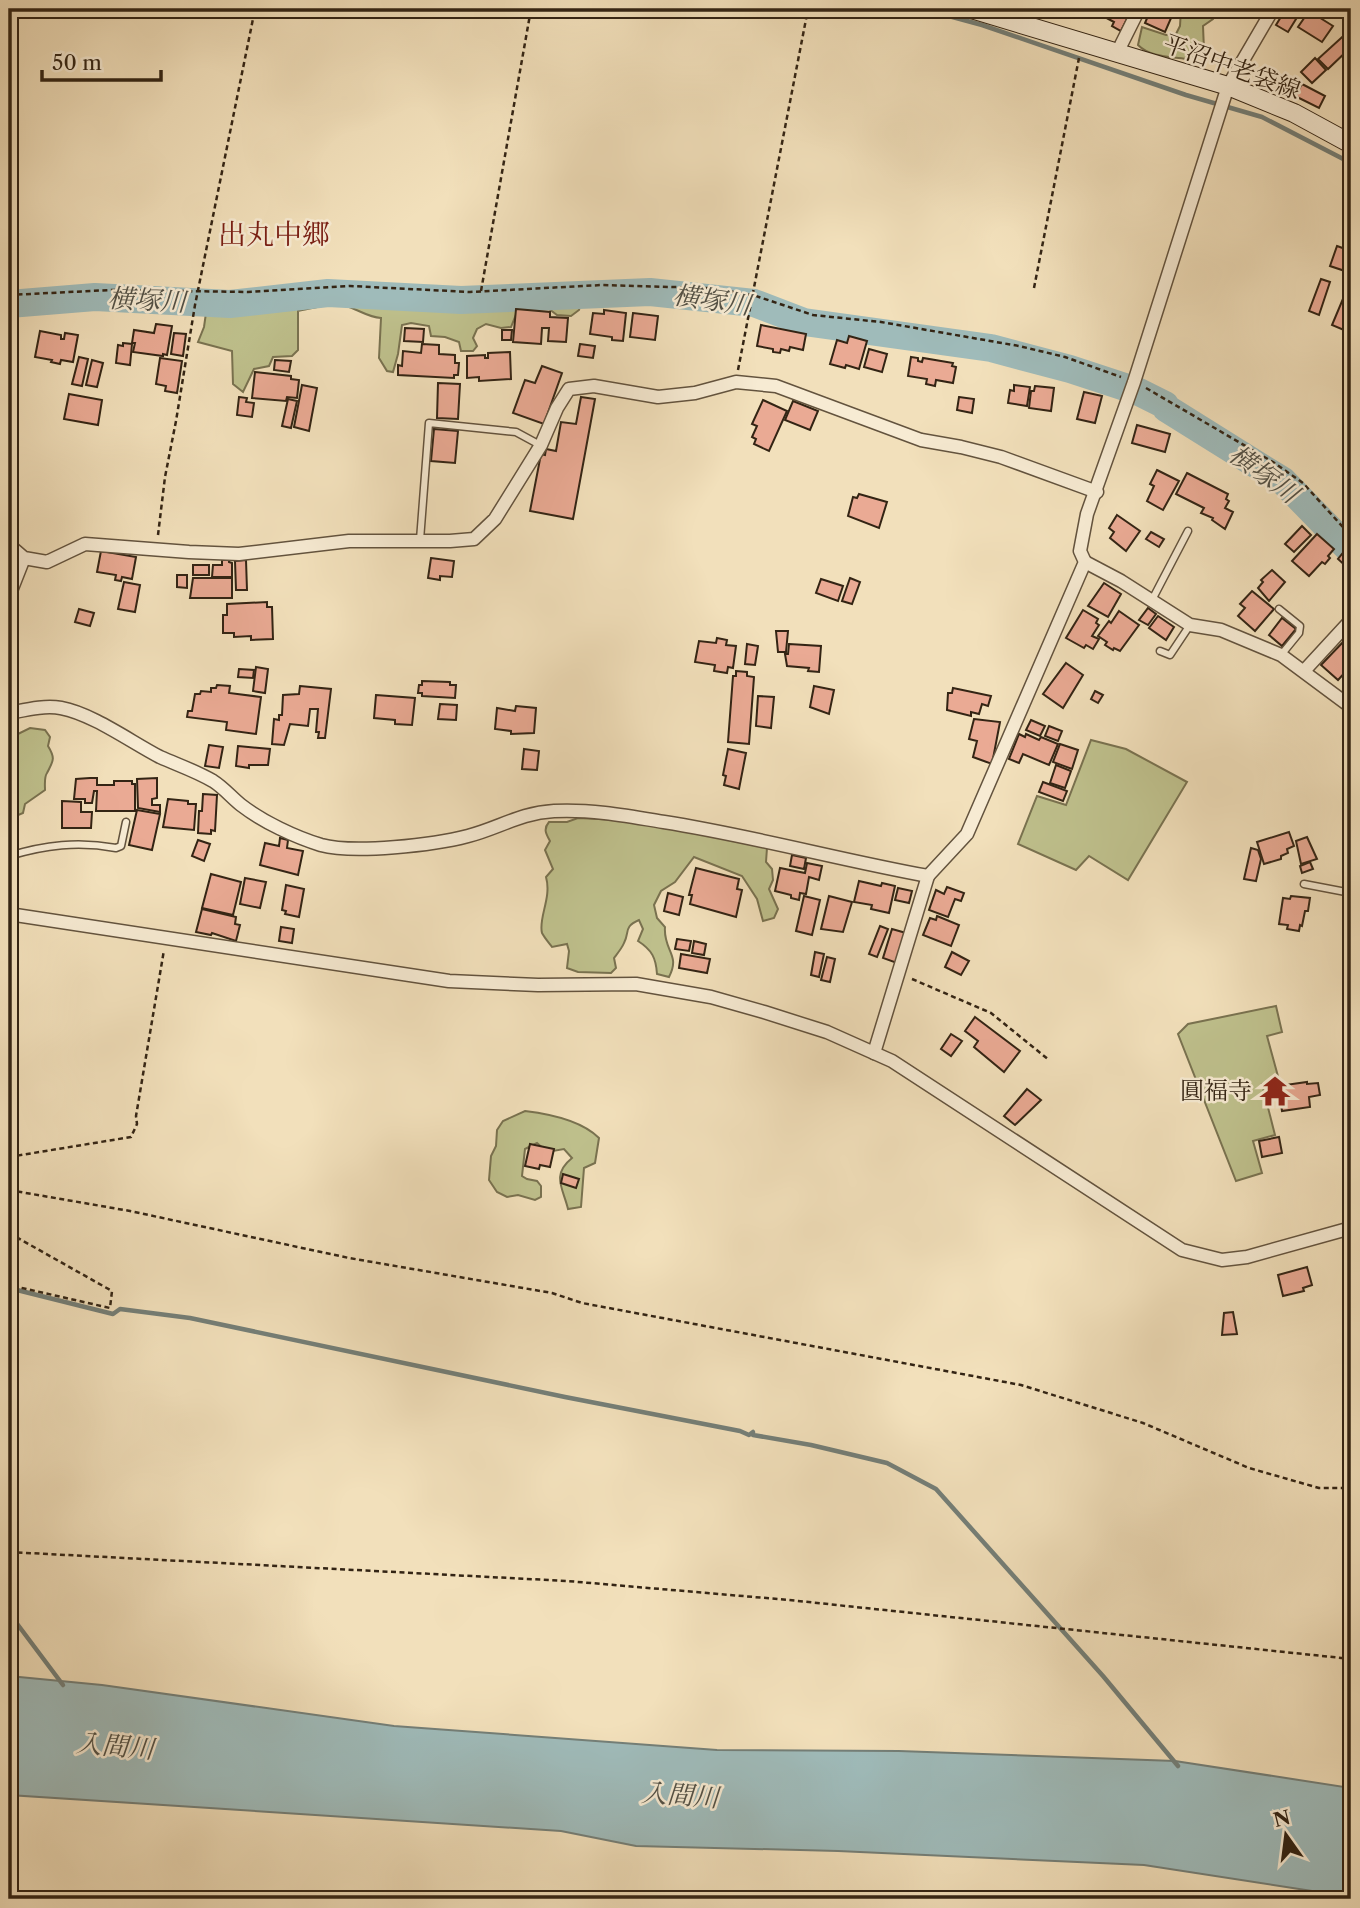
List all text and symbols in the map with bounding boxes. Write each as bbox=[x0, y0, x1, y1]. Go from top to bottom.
street label: 平沼中老袋線 bbox=[1160, 28, 1305, 105]
scale bar bbox=[42, 38, 161, 82]
text: 50 m bbox=[52, 50, 102, 75]
district label: 出丸中郷 bbox=[218, 217, 330, 251]
water label: 横塚川 bbox=[671, 279, 756, 322]
water label: 横塚川 bbox=[107, 282, 190, 318]
water label: 横塚川 bbox=[1223, 438, 1307, 512]
temple icon: 圓福寺 bbox=[1258, 1074, 1292, 1108]
place label: 圓福寺 bbox=[1180, 1076, 1252, 1105]
water label: 入間川 bbox=[75, 1727, 158, 1766]
water label: 入間川 bbox=[640, 1776, 723, 1814]
north arrow bbox=[1252, 1800, 1322, 1870]
text: N bbox=[1271, 1806, 1293, 1832]

